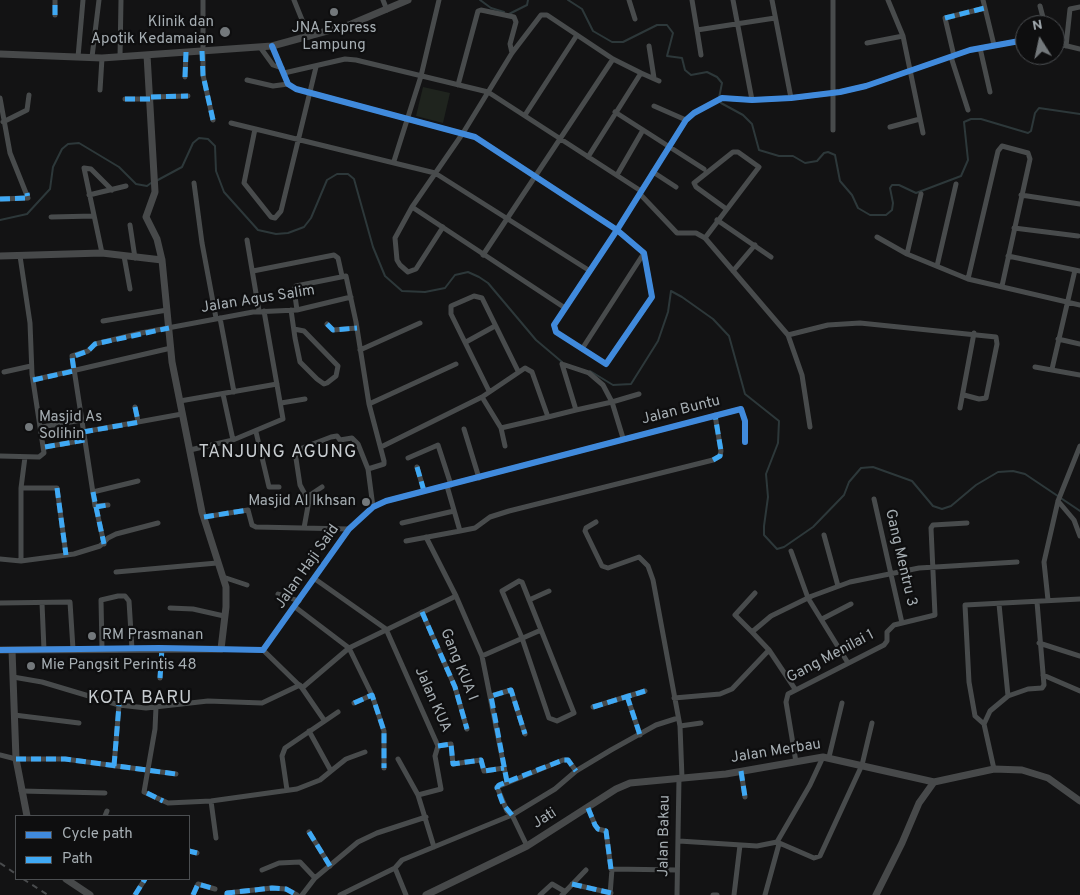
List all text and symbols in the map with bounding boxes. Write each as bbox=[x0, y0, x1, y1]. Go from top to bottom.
marker: JNA Express Lampung bbox=[328, 6, 340, 18]
place label: Klinik dan Apotik Kedamaian bbox=[91, 14, 214, 49]
north arrow bbox=[1015, 15, 1065, 65]
text: N bbox=[1031, 16, 1044, 35]
place label: JNA Express Lampung bbox=[292, 20, 376, 55]
marker: Klinik dan Apotik Kedamaian bbox=[218, 25, 232, 39]
street label: Jalan Agus Salim bbox=[200, 282, 316, 318]
street label: Jalan Buntu bbox=[640, 393, 722, 429]
place label: Masjid As Solihin bbox=[39, 409, 102, 444]
marker: Masjid As Solihin bbox=[23, 421, 35, 433]
district label: TANJUNG AGUNG bbox=[197, 442, 359, 464]
place label: Masjid Al Ikhsan bbox=[248, 493, 356, 511]
marker: Masjid Al Ikhsan bbox=[360, 496, 372, 508]
street label: Gang Mentru 3 bbox=[880, 508, 920, 608]
street label: Jalan Haji Said bbox=[272, 521, 344, 613]
street label: Gang KUA I bbox=[435, 626, 481, 704]
street label: Gang Menilai 1 bbox=[784, 626, 878, 688]
place label: RM Prasmanan bbox=[102, 627, 203, 645]
marker: RM Prasmanan bbox=[86, 630, 98, 642]
place label: Mie Pangsit Perintis 48 bbox=[41, 657, 197, 675]
marker: Mie Pangsit Perintis 48 bbox=[25, 660, 37, 672]
street label: Jalan KUA bbox=[410, 665, 454, 735]
district label: KOTA BARU bbox=[87, 688, 193, 710]
street label: Jalan Merbau bbox=[730, 736, 822, 768]
street label: Jalan Bakau bbox=[655, 795, 675, 877]
street label: Jati bbox=[530, 805, 560, 833]
legend bbox=[15, 815, 190, 880]
text: Cycle path bbox=[62, 825, 133, 844]
text: Path bbox=[62, 850, 93, 869]

